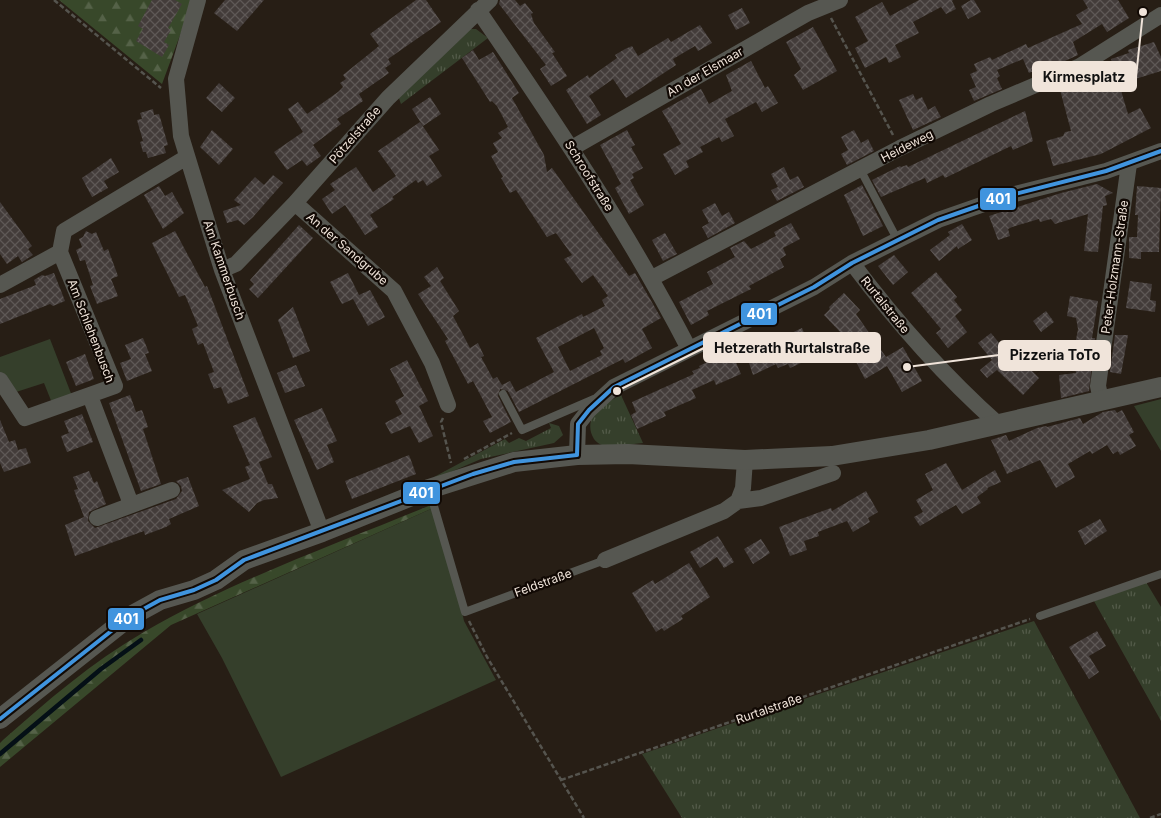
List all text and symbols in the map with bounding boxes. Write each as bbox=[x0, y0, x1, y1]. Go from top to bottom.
street label: An der Elsmaar bbox=[664, 43, 746, 100]
callout: Kirmesplatz bbox=[1033, 62, 1136, 91]
text: Kirmesplatz bbox=[1043, 68, 1125, 85]
street label: Pötzelstraße bbox=[326, 103, 384, 166]
street label: Heideweg bbox=[878, 126, 936, 165]
street label: Schroofstraße bbox=[562, 138, 617, 214]
line badge: 401 bbox=[979, 187, 1017, 211]
text: 401 bbox=[986, 190, 1010, 207]
street label: Peter-Holzmann-Straße bbox=[1098, 199, 1131, 335]
street label: An der Sandgrube bbox=[303, 209, 391, 288]
street label: Am Kammerbusch bbox=[200, 218, 249, 322]
street label: Rurtalstraße bbox=[858, 273, 913, 336]
street label: Am Schlehenbusch bbox=[65, 277, 118, 385]
line badge: 401 bbox=[740, 302, 778, 326]
text: 401 bbox=[747, 305, 771, 322]
callout: Hetzerath Rurtalstraße bbox=[704, 333, 880, 362]
text: Hetzerath Rurtalstraße bbox=[714, 339, 870, 356]
callout: Pizzeria ToTo bbox=[999, 341, 1110, 370]
text: Pizzeria ToTo bbox=[1010, 346, 1101, 363]
line badge: 401 bbox=[402, 481, 441, 505]
text: 401 bbox=[409, 484, 433, 501]
street label: Feldstraße bbox=[512, 565, 573, 600]
line badge: 401 bbox=[107, 607, 145, 631]
text: 401 bbox=[114, 610, 138, 627]
street label: Rurtalstraße bbox=[734, 690, 804, 727]

